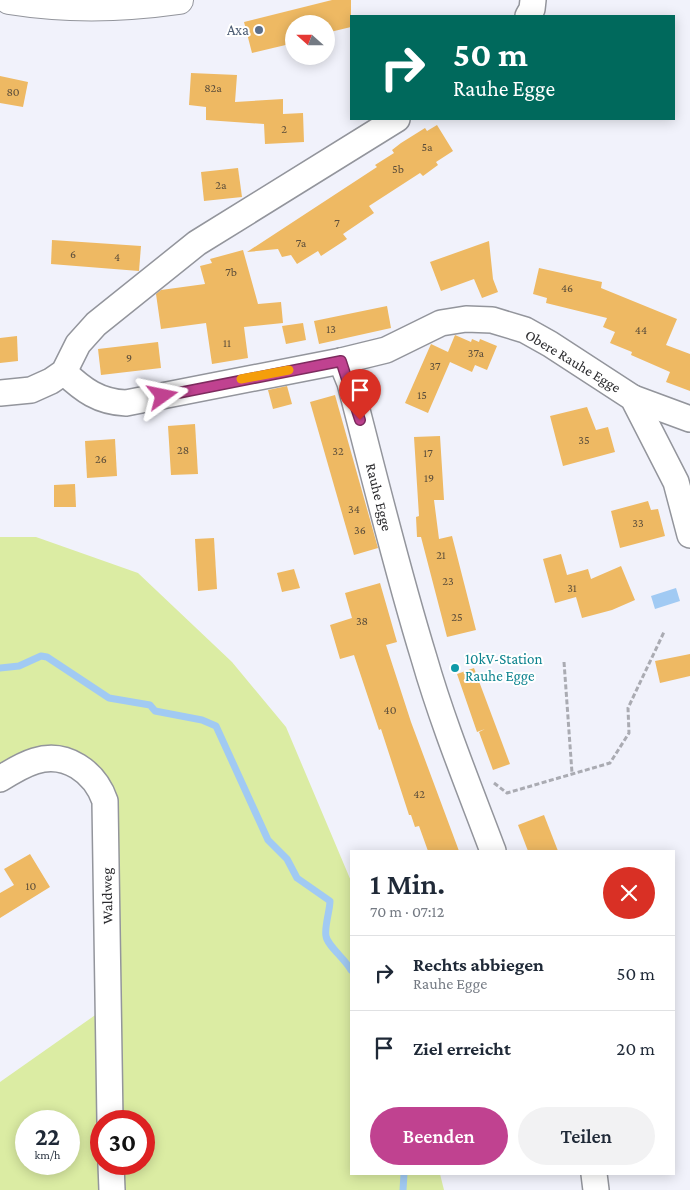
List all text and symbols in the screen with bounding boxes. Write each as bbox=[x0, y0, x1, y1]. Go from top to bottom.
north arrow bbox=[285, 15, 335, 65]
map controls bbox=[285, 15, 335, 65]
place label: Axa bbox=[227, 22, 249, 38]
marker: Axa bbox=[253, 24, 265, 36]
icon: right bbox=[370, 35, 435, 100]
text: 50 m bbox=[453, 35, 528, 74]
text: Rauhe Egge bbox=[453, 76, 555, 101]
house number: 82a bbox=[204, 81, 222, 95]
house number: 80 bbox=[6, 85, 20, 99]
house number: 2 bbox=[281, 122, 287, 136]
house number: 5a bbox=[421, 140, 433, 154]
house number: 5b bbox=[392, 162, 404, 176]
house number: 2a bbox=[215, 178, 227, 192]
house number: 7 bbox=[334, 216, 340, 230]
house number: 7a bbox=[296, 236, 307, 250]
house number: 6 bbox=[70, 247, 76, 261]
house number: 4 bbox=[114, 250, 120, 264]
house number: 7b bbox=[225, 265, 237, 279]
house number: 46 bbox=[561, 281, 573, 295]
house number: 13 bbox=[326, 322, 336, 336]
house number: 44 bbox=[635, 323, 647, 337]
street label: Obere Rauhe Egge bbox=[522, 326, 624, 397]
house number: 11 bbox=[223, 336, 231, 350]
house number: 37a bbox=[468, 346, 485, 360]
house number: 9 bbox=[126, 351, 132, 365]
house number: 37 bbox=[429, 359, 441, 373]
position arrow bbox=[136, 369, 188, 421]
pin bbox=[339, 369, 381, 420]
icon: arrive bbox=[346, 376, 374, 404]
house number: 15 bbox=[417, 388, 427, 402]
house number: 35 bbox=[578, 433, 590, 447]
house number: 28 bbox=[177, 443, 189, 457]
house number: 32 bbox=[332, 444, 344, 458]
house number: 17 bbox=[423, 446, 433, 460]
house number: 26 bbox=[95, 452, 107, 466]
street label: Rauhe Egge bbox=[362, 461, 395, 533]
house number: 19 bbox=[424, 471, 434, 485]
house number: 34 bbox=[348, 502, 360, 516]
house number: 33 bbox=[632, 516, 644, 530]
house number: 36 bbox=[354, 523, 366, 537]
house number: 21 bbox=[436, 548, 446, 562]
house number: 23 bbox=[442, 574, 454, 588]
house number: 31 bbox=[567, 581, 577, 595]
house number: 25 bbox=[451, 610, 463, 624]
house number: 38 bbox=[356, 614, 368, 628]
place label: 10kV-Station Rauhe Egge bbox=[465, 651, 542, 685]
marker: 10kV-Station Rauhe Egge bbox=[449, 662, 461, 674]
house number: 40 bbox=[384, 703, 397, 717]
house number: 42 bbox=[413, 787, 425, 801]
text: 1 Min. bbox=[370, 867, 445, 900]
button: close bbox=[603, 867, 655, 919]
street label: Waldweg bbox=[99, 868, 116, 924]
house number: 10 bbox=[26, 879, 37, 893]
text: 70 m · 07:12 bbox=[370, 903, 444, 920]
text: Rechts abbiegen bbox=[413, 954, 544, 975]
icon: right bbox=[370, 959, 398, 987]
text: 50 m bbox=[616, 963, 655, 984]
text: Rauhe Egge bbox=[413, 975, 487, 992]
icon: arrive bbox=[370, 1034, 398, 1062]
text: Ziel erreicht bbox=[413, 1038, 511, 1059]
text: 20 m bbox=[616, 1038, 655, 1059]
button: Beenden bbox=[370, 1107, 508, 1165]
button: Teilen bbox=[518, 1107, 655, 1165]
speed limit sign: 30 bbox=[90, 1110, 155, 1175]
text: 22 bbox=[35, 1123, 60, 1150]
text: km/h bbox=[35, 1148, 60, 1162]

